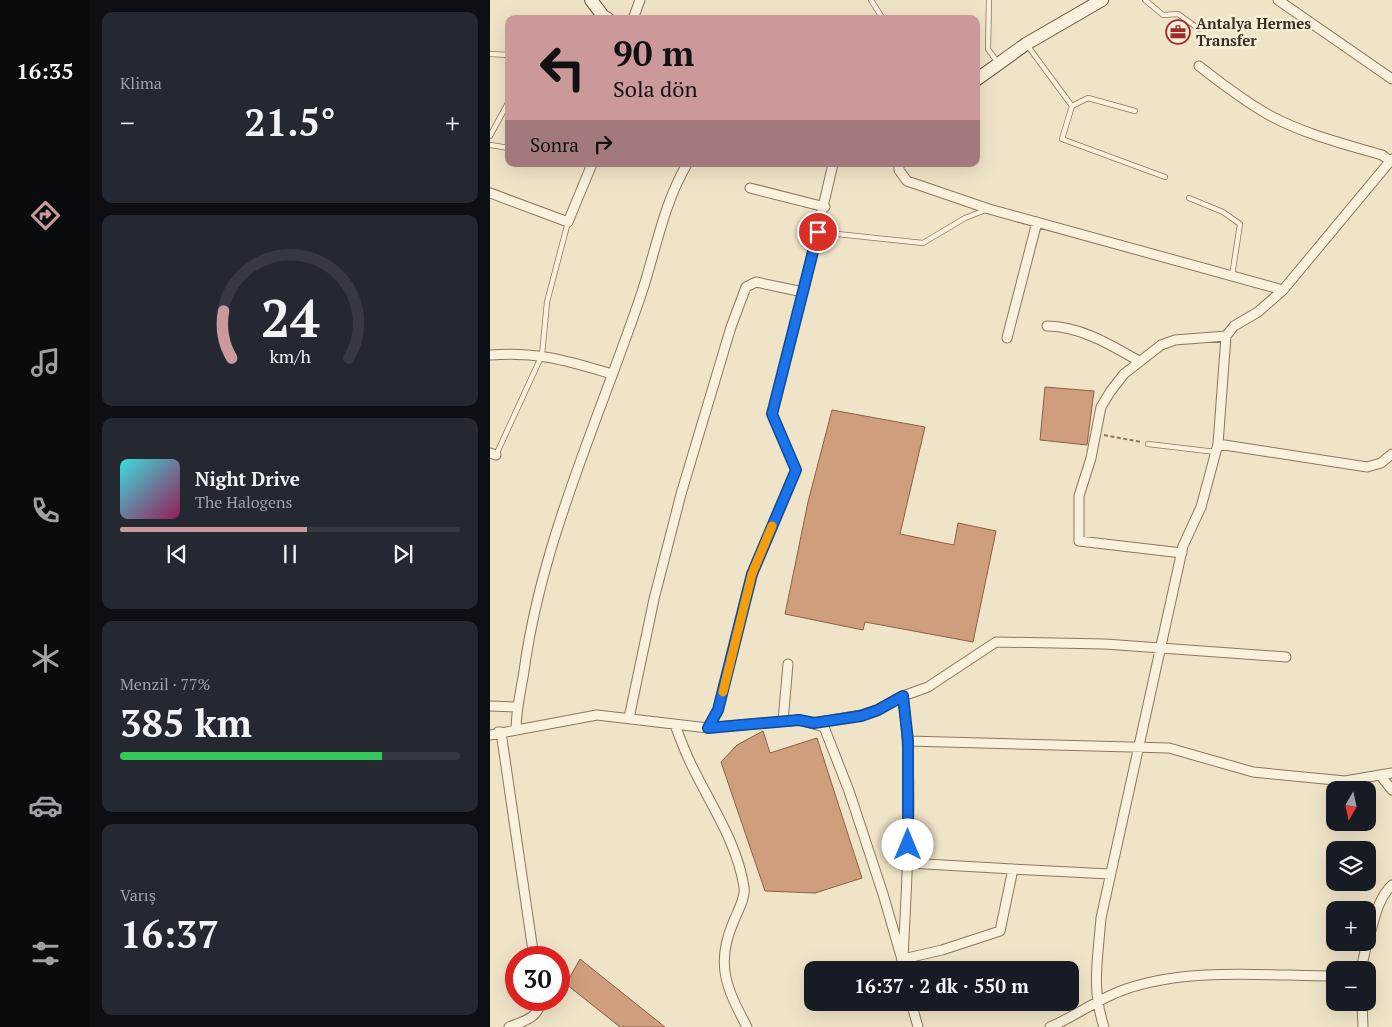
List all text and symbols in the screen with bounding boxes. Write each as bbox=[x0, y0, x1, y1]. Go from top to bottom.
place label: Antalya Hermes Transfer bbox=[1196, 13, 1311, 50]
office icon: Antalya Hermes Transfer bbox=[1165, 19, 1191, 45]
text: 90 m bbox=[613, 30, 694, 76]
icon: left bbox=[530, 35, 595, 100]
text: 16:35 bbox=[16, 56, 74, 85]
text: Klima bbox=[120, 72, 162, 94]
text: Sola dön bbox=[613, 74, 697, 103]
text: 21.5° bbox=[244, 97, 336, 147]
text: − bbox=[120, 104, 135, 141]
text: + bbox=[445, 104, 460, 141]
icon: right bbox=[589, 130, 617, 158]
text: Sonra bbox=[530, 132, 579, 157]
icon: directions bbox=[28, 198, 63, 233]
pin bbox=[797, 211, 839, 253]
icon: arrive bbox=[804, 218, 832, 246]
text: 24 bbox=[261, 283, 320, 352]
text: km/h bbox=[269, 344, 311, 368]
icon: music bbox=[28, 345, 63, 380]
text: Night Drive bbox=[195, 466, 300, 491]
text: The Halogens bbox=[195, 491, 293, 513]
icon: phone bbox=[28, 493, 63, 528]
icon: previous bbox=[163, 540, 191, 568]
icon: pause bbox=[276, 540, 304, 568]
icon: next bbox=[389, 540, 417, 568]
icon: climate bbox=[28, 641, 63, 676]
text: Menzil · 77% bbox=[120, 673, 210, 695]
text: 385 km bbox=[120, 698, 252, 748]
north arrow bbox=[1326, 781, 1376, 831]
map controls bbox=[1326, 781, 1376, 1011]
icon: car bbox=[28, 788, 63, 823]
position arrow bbox=[881, 818, 933, 870]
button: layers bbox=[1326, 841, 1376, 891]
text: Varış bbox=[120, 884, 156, 906]
button: + bbox=[1326, 901, 1376, 951]
text: 16:37 bbox=[120, 909, 219, 959]
icon: filters bbox=[28, 936, 63, 971]
speed limit sign: 30 bbox=[505, 946, 570, 1011]
button: − bbox=[1326, 961, 1376, 1011]
text: 16:37 · 2 dk · 550 m bbox=[854, 973, 1029, 998]

